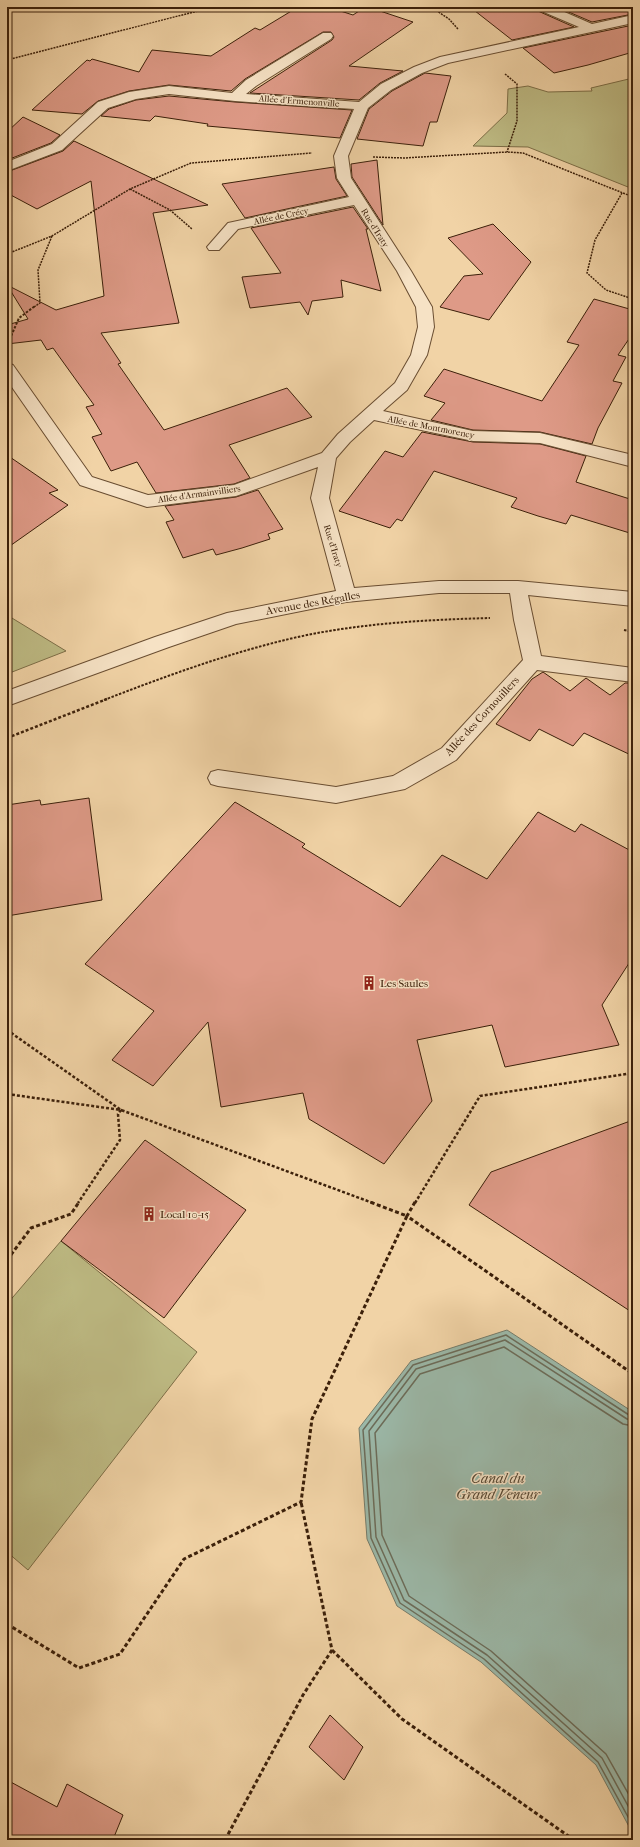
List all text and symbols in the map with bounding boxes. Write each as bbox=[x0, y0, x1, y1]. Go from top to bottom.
street label: Allée d'Ermenonville bbox=[257, 93, 340, 109]
street label: Allée de Crécy bbox=[252, 205, 311, 227]
street label: Rue d'Iraty bbox=[359, 207, 392, 250]
street label: Allée de Montmorency bbox=[386, 414, 476, 441]
street label: Allée d'Armainvilliers bbox=[156, 483, 242, 505]
street label: Rue d'Iraty bbox=[322, 523, 345, 570]
street label: Avenue des Régalles bbox=[264, 588, 361, 618]
street label: Allée des Cornouillers bbox=[441, 674, 522, 759]
building icon: Les Saules bbox=[361, 975, 377, 991]
place label: Les Saules bbox=[380, 977, 428, 990]
building icon: Local 10-15 bbox=[141, 1206, 157, 1222]
place label: Local 10-15 bbox=[160, 1208, 209, 1221]
water label: Canal du Grand Veneur bbox=[456, 1470, 542, 1503]

